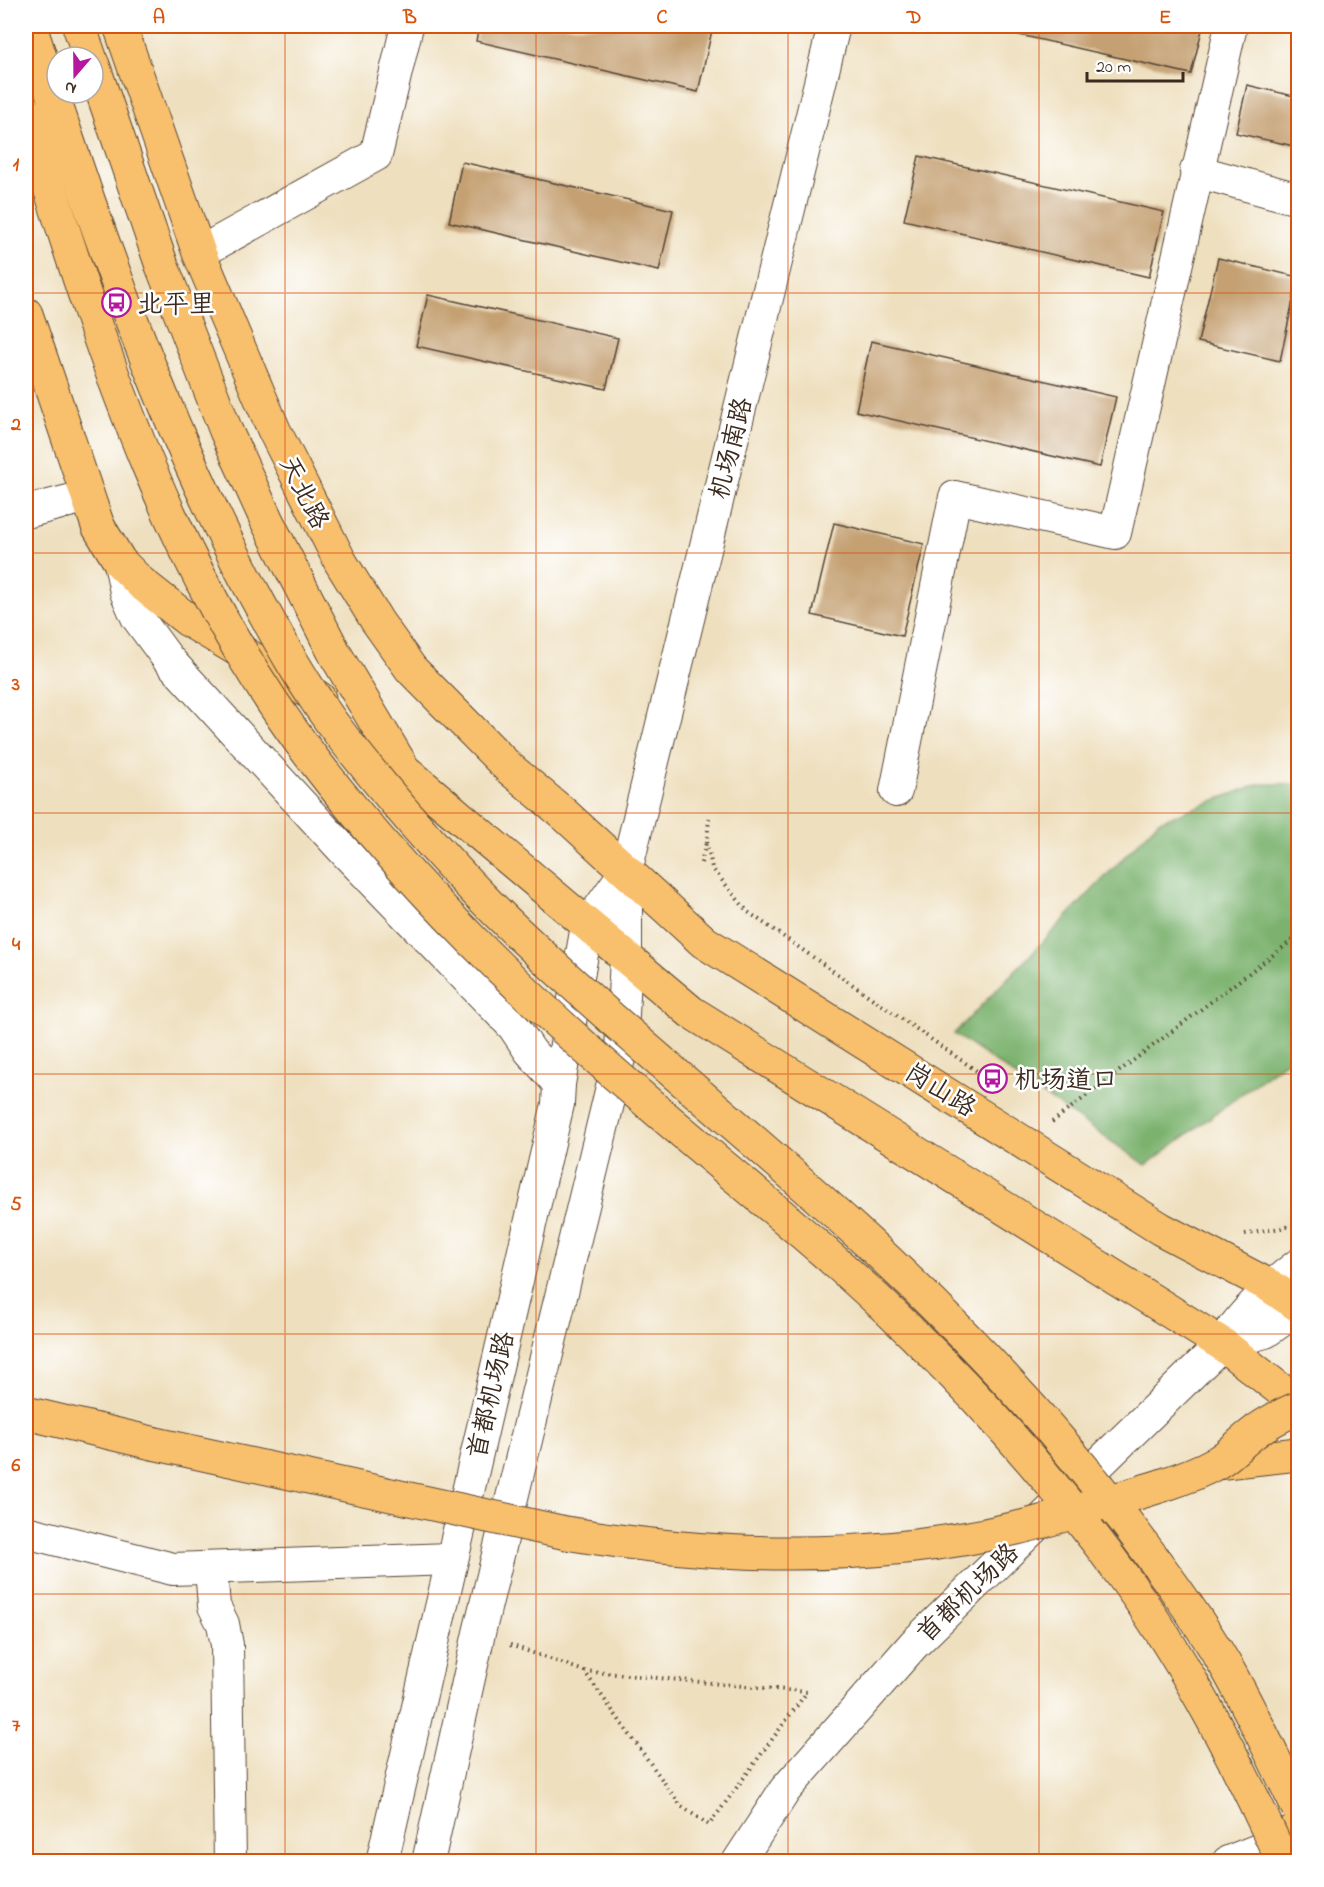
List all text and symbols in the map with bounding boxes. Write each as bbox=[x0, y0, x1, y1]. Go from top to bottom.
text: A bbox=[153, 4, 165, 33]
text: B bbox=[402, 4, 417, 33]
text: C bbox=[657, 4, 668, 33]
text: D bbox=[906, 4, 921, 33]
text: E bbox=[1159, 4, 1171, 33]
north arrow bbox=[45, 45, 105, 105]
scale bar bbox=[1087, 45, 1183, 83]
text: 20 m bbox=[1096, 55, 1131, 81]
text: N bbox=[61, 74, 80, 100]
text: 1 bbox=[13, 151, 20, 180]
bus stop icon: 北平里 bbox=[100, 287, 132, 319]
place label: 北平里 bbox=[137, 287, 215, 325]
street label: 机场南路 bbox=[702, 394, 764, 504]
text: 2 bbox=[10, 411, 21, 440]
street label: 天北路 bbox=[268, 450, 337, 537]
text: 3 bbox=[11, 671, 20, 700]
text: 4 bbox=[12, 931, 21, 960]
street label: 岗山路 bbox=[896, 1055, 983, 1128]
bus stop icon: 机场道口 bbox=[977, 1063, 1009, 1095]
place label: 机场道口 bbox=[1014, 1063, 1118, 1101]
text: 5 bbox=[10, 1191, 22, 1220]
street label: 首都机场路 bbox=[460, 1328, 526, 1463]
text: 6 bbox=[12, 1452, 21, 1481]
street label: 首都机场路 bbox=[909, 1535, 1029, 1653]
text: 7 bbox=[12, 1712, 21, 1741]

